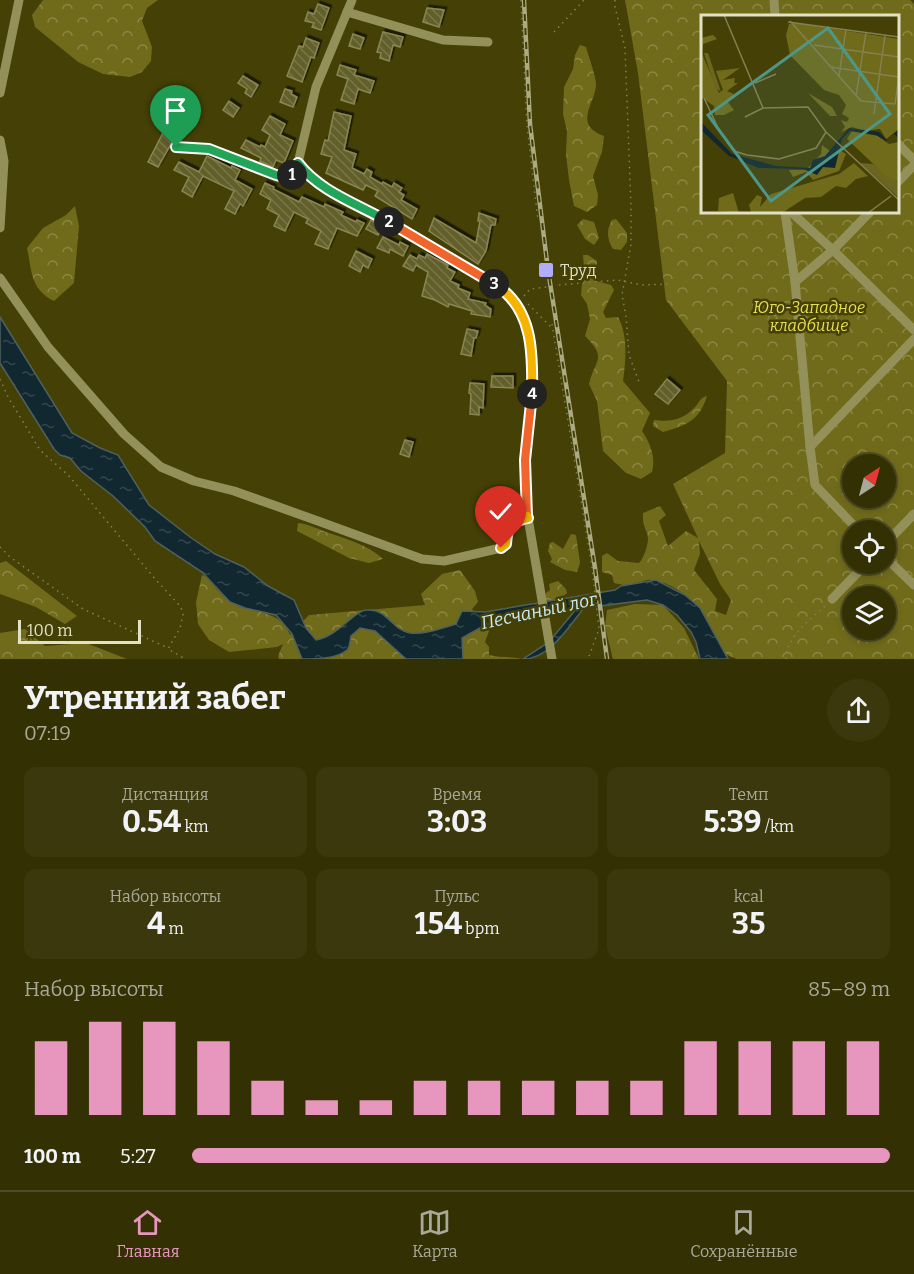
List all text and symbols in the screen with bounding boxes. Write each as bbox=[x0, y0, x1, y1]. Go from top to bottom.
inset map bbox=[701, 15, 899, 213]
pin bbox=[150, 85, 201, 147]
icon: arrive bbox=[159, 94, 192, 127]
pin: 1 bbox=[277, 160, 307, 190]
text: 1 bbox=[289, 165, 295, 184]
pin: 2 bbox=[374, 207, 404, 237]
text: 2 bbox=[384, 212, 394, 231]
marker: Труд bbox=[537, 261, 555, 279]
place label: Труд bbox=[560, 261, 597, 280]
pin: 3 bbox=[479, 269, 509, 299]
text: 3 bbox=[489, 274, 499, 293]
park label: Юго-Западное кладбище bbox=[753, 298, 865, 335]
pin: 4 bbox=[517, 379, 547, 409]
text: 4 bbox=[527, 384, 537, 403]
north arrow bbox=[842, 454, 896, 508]
map controls bbox=[842, 454, 896, 640]
pin bbox=[475, 486, 526, 548]
icon: check bbox=[484, 495, 517, 528]
button: locate bbox=[842, 520, 896, 574]
button: layers bbox=[842, 586, 896, 640]
water label: Песчаный лог bbox=[479, 588, 600, 634]
scale bar bbox=[18, 617, 141, 644]
text: 100 m bbox=[27, 621, 72, 640]
text: Утренний забег bbox=[24, 678, 285, 718]
button: share bbox=[827, 679, 890, 742]
text: 07:19 bbox=[24, 721, 71, 745]
text: Дистанция bbox=[122, 785, 209, 804]
text: Время bbox=[432, 785, 482, 804]
text: Темп bbox=[729, 785, 769, 804]
text: 0.54 bbox=[122, 804, 181, 840]
text: 3:03 bbox=[427, 804, 487, 840]
text: 5:39 bbox=[703, 804, 762, 840]
text: km bbox=[181, 817, 209, 836]
text: /km bbox=[762, 817, 794, 836]
text: Набор высоты bbox=[109, 887, 221, 906]
text: Пульс bbox=[434, 887, 480, 906]
text: kcal bbox=[734, 887, 764, 906]
text: 4 bbox=[147, 906, 165, 942]
text: 154 bbox=[415, 906, 462, 942]
text: 35 bbox=[732, 906, 766, 942]
text: m bbox=[165, 919, 184, 938]
text: bpm bbox=[462, 919, 499, 938]
text: Набор высоты bbox=[24, 977, 164, 1001]
text: 85–89 m bbox=[808, 977, 890, 1001]
text: 100 m bbox=[24, 1144, 81, 1168]
text: 5:27 bbox=[120, 1144, 156, 1168]
tab: Главная bbox=[116, 1206, 180, 1261]
tab: Карта bbox=[412, 1206, 457, 1261]
tab: Сохранённые bbox=[690, 1206, 798, 1261]

